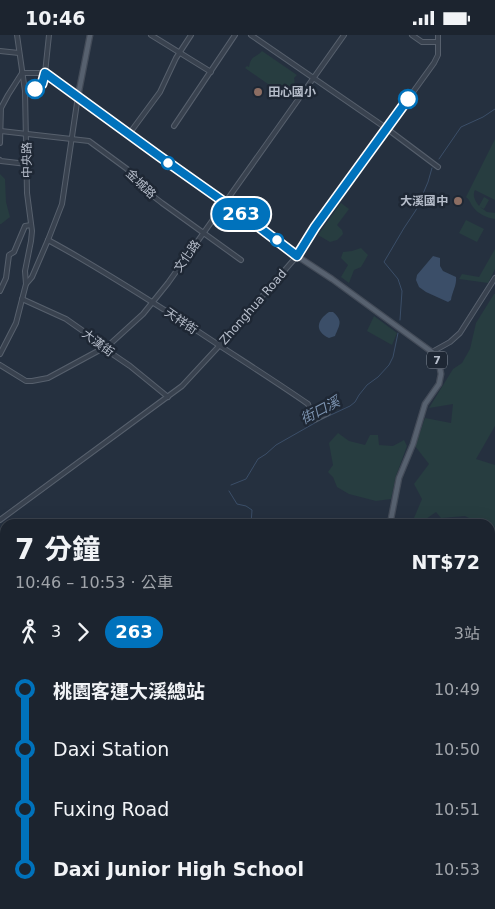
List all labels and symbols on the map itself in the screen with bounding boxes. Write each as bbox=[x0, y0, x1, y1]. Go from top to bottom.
unlabelled marker bbox=[25, 79, 45, 99]
place label: 田心國小 bbox=[268, 85, 316, 99]
marker: 田心國小 bbox=[252, 86, 264, 98]
unlabelled marker bbox=[398, 89, 418, 109]
street label: 中央路 bbox=[20, 142, 34, 178]
unlabelled marker bbox=[161, 156, 175, 170]
street label: 金城路 bbox=[123, 166, 159, 202]
place label: 大溪國中 bbox=[400, 194, 448, 208]
marker: 大溪國中 bbox=[452, 195, 464, 207]
line badge: 263 bbox=[212, 198, 270, 230]
unlabelled marker bbox=[270, 233, 284, 247]
street label: 文化路 bbox=[171, 237, 203, 275]
street label: Zhonghua Road bbox=[217, 267, 289, 347]
street label: 天祥街 bbox=[162, 305, 200, 337]
street label: 大漢街 bbox=[79, 327, 117, 359]
road number: 7 bbox=[427, 351, 447, 369]
water label: 街口溪 bbox=[298, 392, 344, 427]

